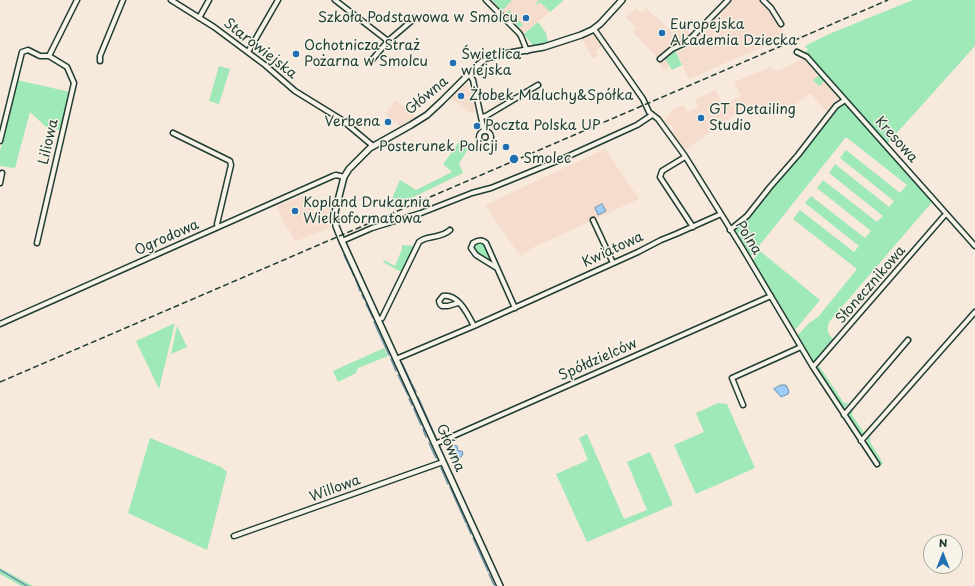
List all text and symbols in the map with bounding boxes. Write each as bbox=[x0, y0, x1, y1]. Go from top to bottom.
place label: Szkoła Podstawowa w Smolcu bbox=[318, 10, 518, 26]
marker: Szkoła Podstawowa w Smolcu bbox=[521, 13, 531, 23]
street label: Starowiejska bbox=[220, 15, 300, 83]
place label: Europejska Akademia Dziecka bbox=[670, 17, 797, 50]
marker: Europejska Akademia Dziecka bbox=[657, 28, 667, 38]
place label: Ochotnicza Straż Pożarna w Smolcu bbox=[304, 38, 428, 70]
place label: Świetlica wiejska bbox=[461, 47, 521, 80]
marker: Ochotnicza Straż Pożarna w Smolcu bbox=[291, 49, 301, 59]
marker: Świetlica wiejska bbox=[448, 58, 458, 68]
street label: Główna bbox=[402, 73, 452, 119]
place label: Żłobek Maluchy&Spółka bbox=[469, 88, 633, 104]
marker: Żłobek Maluchy&Spółka bbox=[456, 91, 466, 101]
place label: GT Detailing Studio bbox=[709, 102, 796, 134]
marker: GT Detailing Studio bbox=[696, 113, 706, 123]
place label: Verbena bbox=[324, 114, 380, 130]
street label: Kresowa bbox=[871, 114, 921, 166]
marker: Verbena bbox=[383, 117, 393, 127]
street label: Liliowa bbox=[36, 118, 62, 166]
place label: Poczta Polska UP bbox=[485, 118, 601, 134]
marker: Poczta Polska UP bbox=[472, 121, 482, 131]
place label: Posterunek Policji bbox=[379, 139, 498, 155]
marker: Posterunek Policji bbox=[501, 142, 511, 152]
place label: Smolec bbox=[523, 151, 571, 167]
marker: Smolec bbox=[508, 153, 520, 165]
place label: Kopland Drukarnia Wielkoformatowa bbox=[303, 195, 431, 228]
marker: Kopland Drukarnia Wielkoformatowa bbox=[290, 206, 300, 216]
street label: Ogrodowa bbox=[132, 216, 202, 260]
street label: Polna bbox=[731, 218, 765, 258]
street label: Kwiatowa bbox=[580, 229, 646, 271]
street label: Słonecznikowa bbox=[833, 243, 909, 327]
street label: Spółdzielców bbox=[556, 335, 640, 385]
street label: Główna bbox=[432, 421, 468, 475]
street label: Willowa bbox=[307, 472, 363, 506]
north arrow bbox=[923, 534, 963, 574]
text: N bbox=[939, 534, 947, 551]

